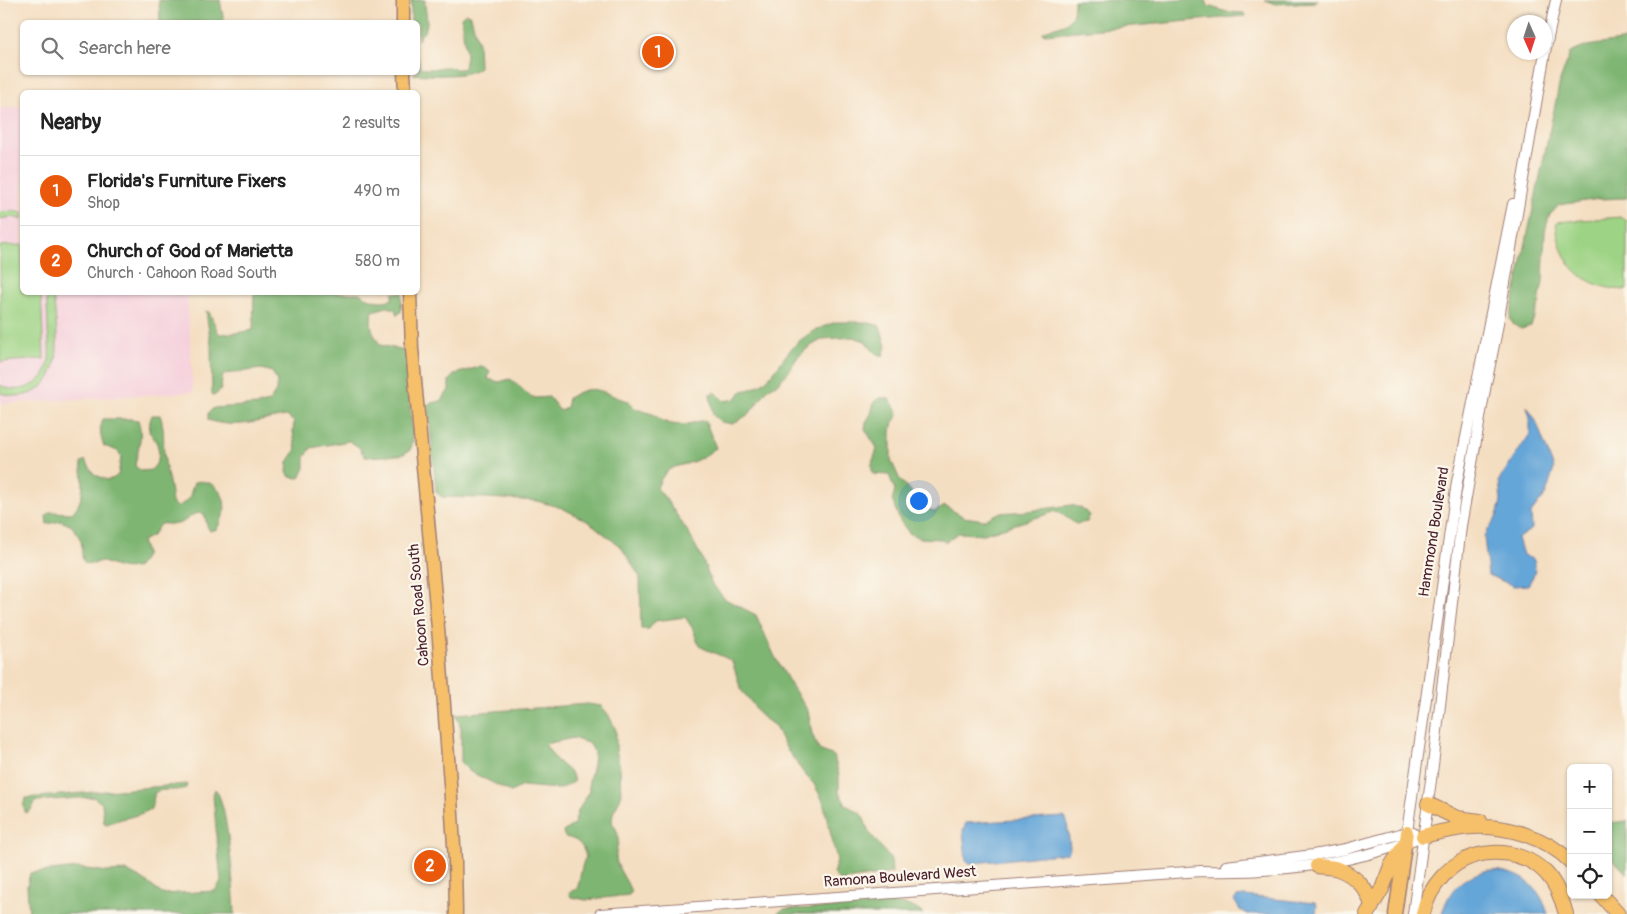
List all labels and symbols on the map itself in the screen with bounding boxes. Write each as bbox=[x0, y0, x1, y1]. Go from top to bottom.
north arrow bbox=[1507, 15, 1552, 60]
pin: 1 bbox=[642, 33, 674, 71]
street label: Hammond Boulevard bbox=[1414, 466, 1454, 598]
your location bbox=[906, 488, 932, 514]
street label: Cahoon Road South bbox=[404, 543, 434, 667]
pin: 2 bbox=[414, 847, 446, 885]
street label: Ramona Boulevard West bbox=[823, 862, 978, 892]

